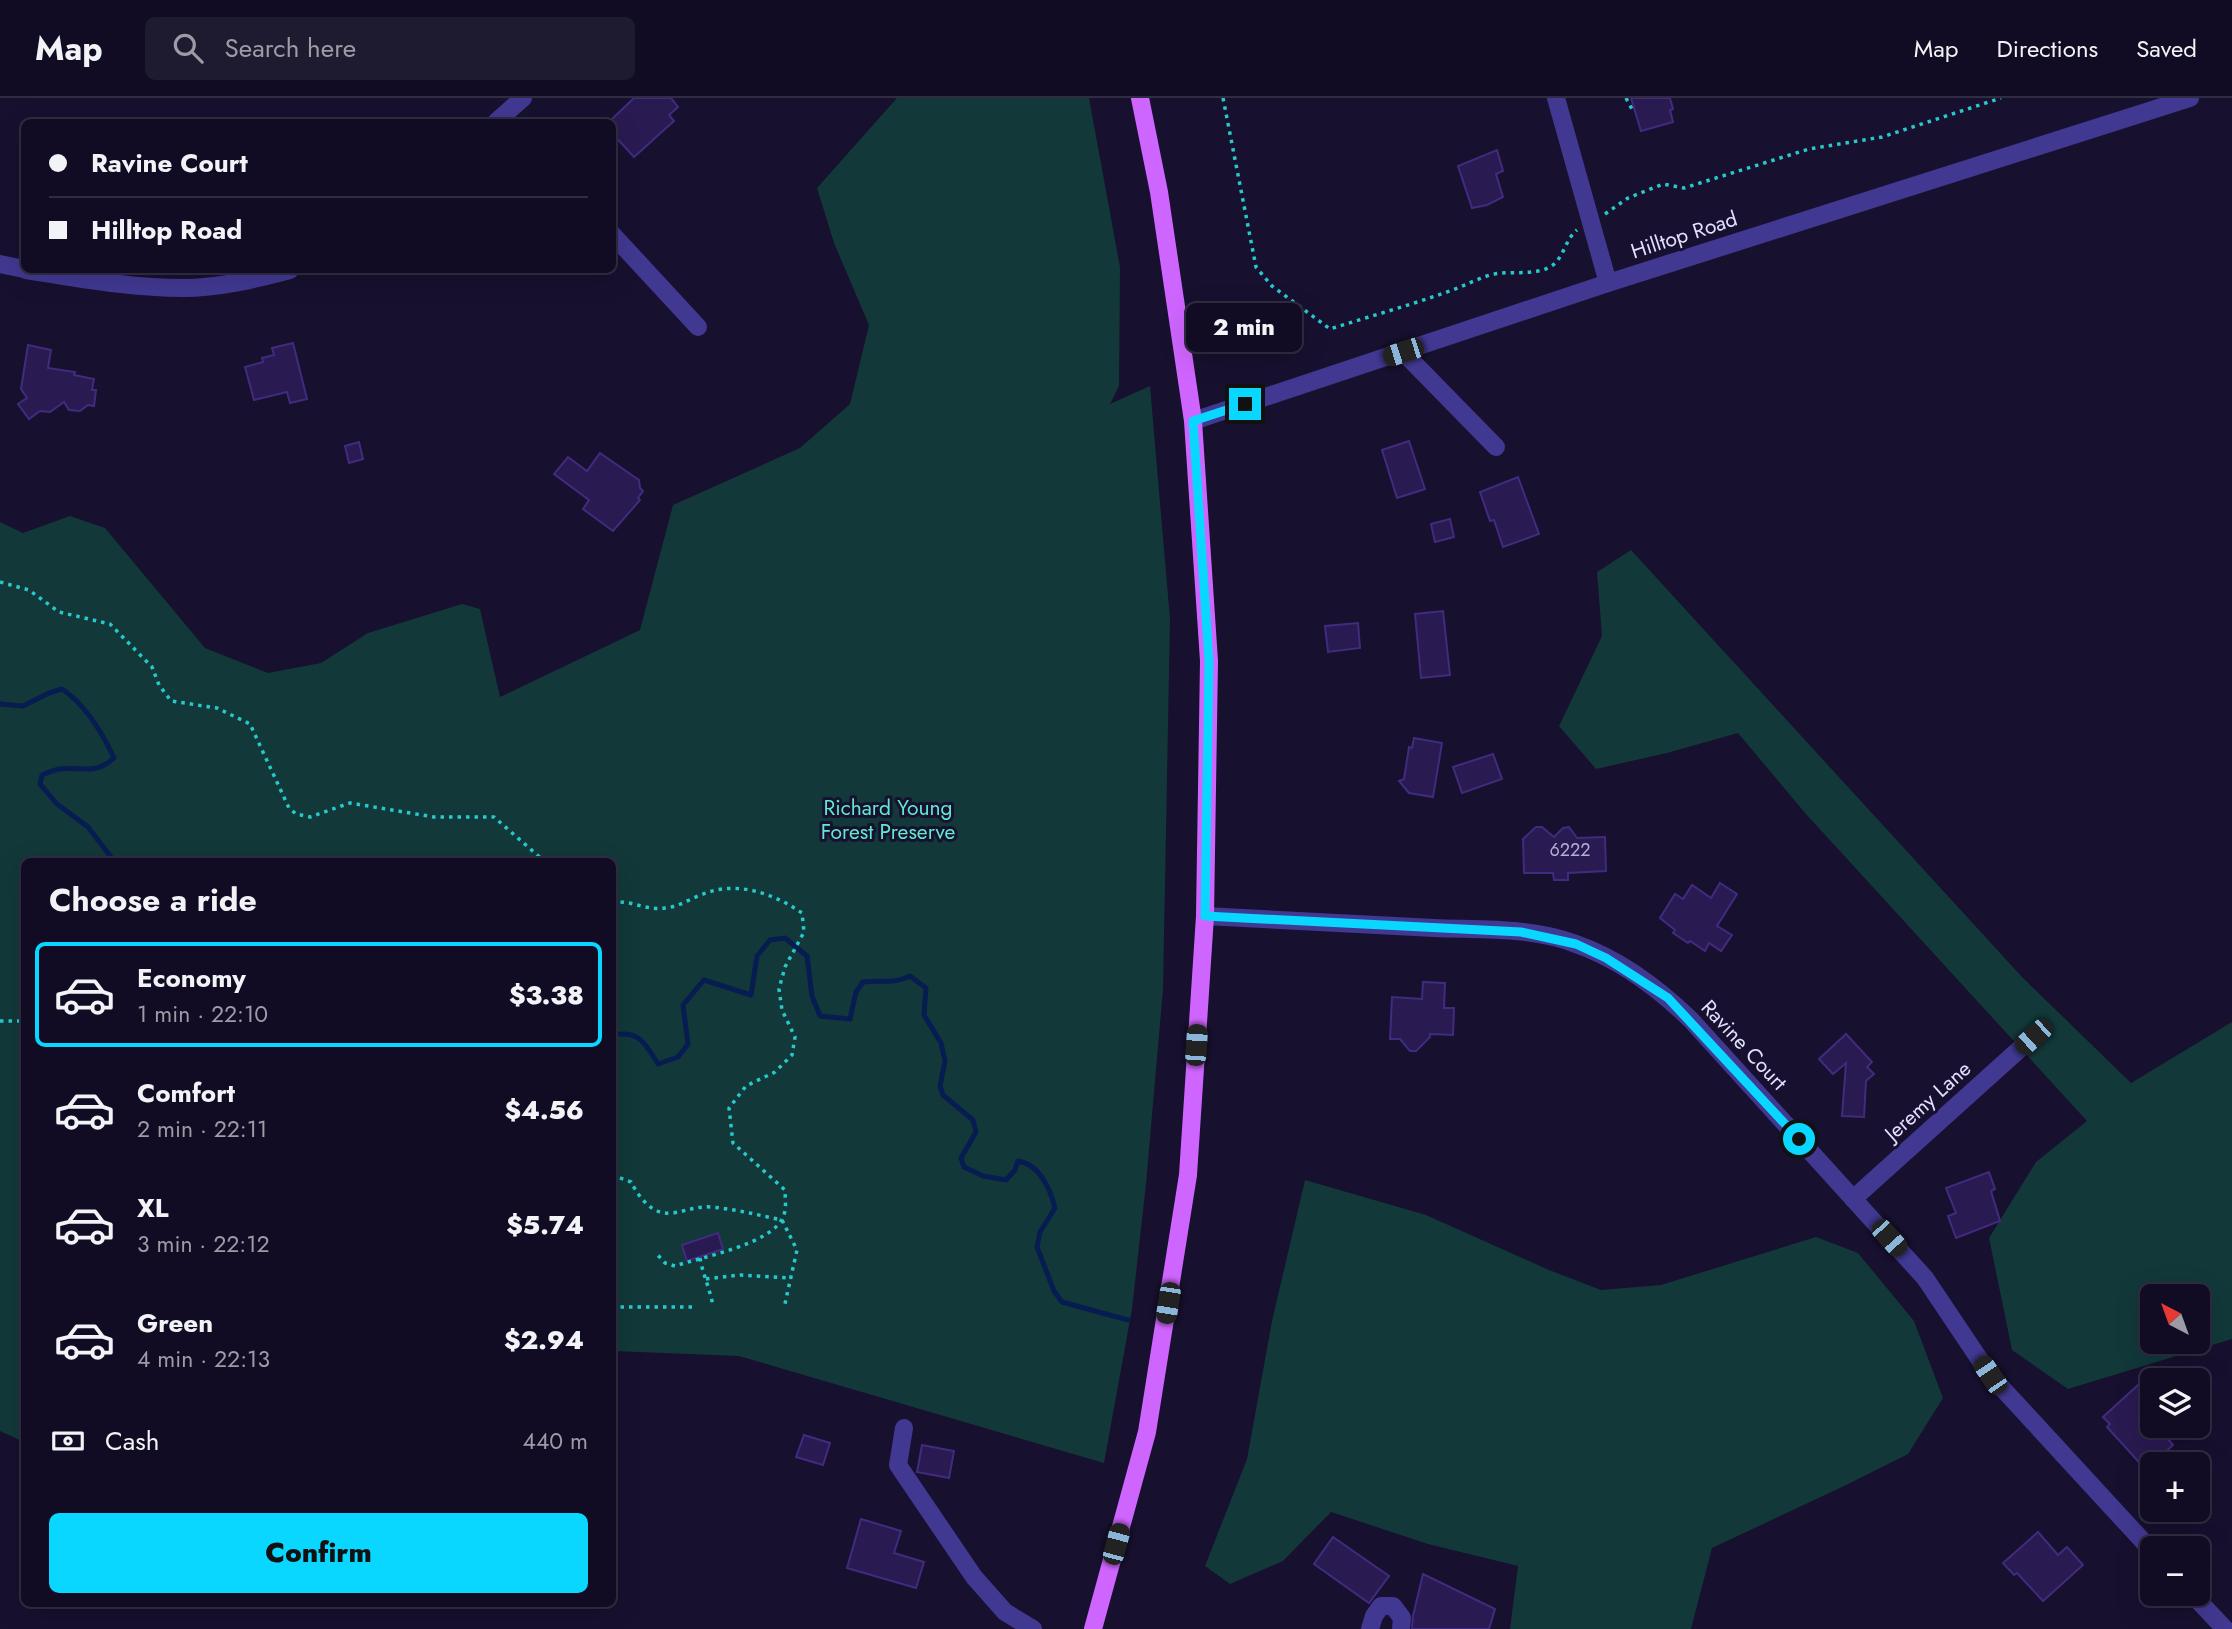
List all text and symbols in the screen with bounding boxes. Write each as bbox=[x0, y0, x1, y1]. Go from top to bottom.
search box bbox=[145, 17, 635, 80]
text: Map bbox=[35, 25, 103, 72]
icon: search bbox=[169, 29, 207, 67]
text: Search here bbox=[225, 29, 356, 67]
text: Map bbox=[1914, 31, 1959, 66]
text: Directions bbox=[1997, 31, 2098, 66]
text: Saved bbox=[2136, 31, 2197, 66]
text: Ravine Court bbox=[91, 144, 248, 182]
street label: Hilltop Road bbox=[1627, 204, 1741, 266]
text: Hilltop Road bbox=[91, 211, 242, 249]
callout: 2 min bbox=[1187, 302, 1303, 352]
text: 2 min bbox=[1213, 310, 1275, 344]
car bbox=[1380, 336, 1427, 368]
route end bbox=[1229, 388, 1261, 420]
park label: Richard Young Forest Preserve bbox=[821, 793, 955, 847]
house number: 6222 bbox=[1549, 837, 1591, 863]
text: Choose a ride bbox=[49, 877, 257, 923]
text: Economy bbox=[137, 959, 246, 997]
icon: car bbox=[53, 963, 116, 1026]
text: $3.38 bbox=[509, 976, 584, 1014]
street label: Ravine Court bbox=[1694, 993, 1794, 1097]
text: 1 min · 22:10 bbox=[137, 997, 268, 1031]
car bbox=[2011, 1015, 2056, 1059]
car bbox=[1185, 1023, 1208, 1067]
street label: Jeremy Lane bbox=[1876, 1054, 1978, 1150]
text: Comfort bbox=[137, 1074, 235, 1112]
icon: car bbox=[53, 1078, 116, 1141]
text: $4.56 bbox=[504, 1091, 584, 1129]
text: 2 min · 22:11 bbox=[137, 1112, 267, 1146]
route start bbox=[1783, 1123, 1815, 1155]
text: XL bbox=[137, 1189, 169, 1227]
icon: car bbox=[53, 1193, 116, 1256]
text: $5.74 bbox=[506, 1206, 584, 1244]
car bbox=[1868, 1215, 1911, 1261]
text: 3 min · 22:12 bbox=[137, 1227, 270, 1261]
car bbox=[1155, 1281, 1182, 1325]
north arrow bbox=[2140, 1284, 2210, 1354]
map controls bbox=[2140, 1284, 2210, 1606]
text: Green bbox=[137, 1304, 213, 1342]
icon: car bbox=[53, 1308, 116, 1371]
text: $2.94 bbox=[504, 1321, 584, 1359]
text: 4 min · 22:13 bbox=[137, 1342, 270, 1376]
car bbox=[1970, 1352, 2011, 1398]
button: layers bbox=[2140, 1368, 2210, 1438]
icon: cash bbox=[49, 1422, 87, 1460]
text: Cash bbox=[105, 1422, 159, 1460]
text: 440 m bbox=[523, 1424, 588, 1458]
button: + bbox=[2140, 1452, 2210, 1522]
button: Confirm bbox=[49, 1513, 588, 1593]
car bbox=[1101, 1521, 1132, 1567]
button: − bbox=[2140, 1536, 2210, 1606]

